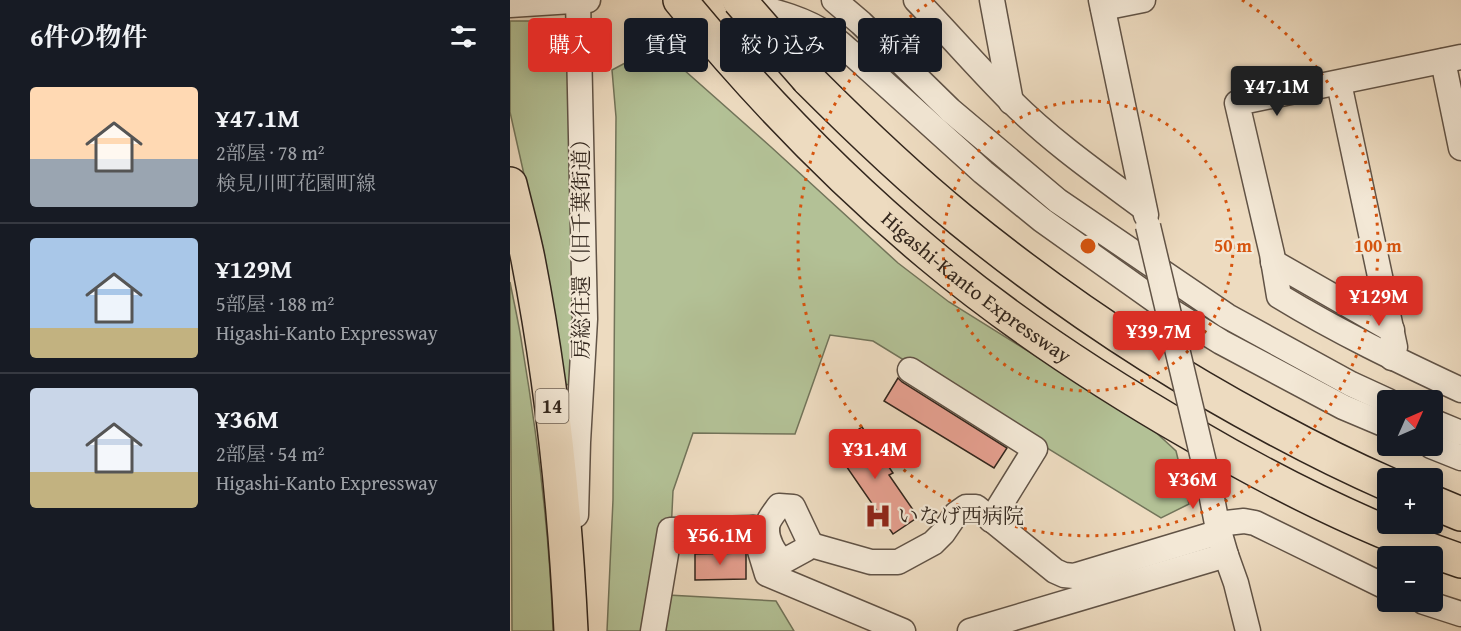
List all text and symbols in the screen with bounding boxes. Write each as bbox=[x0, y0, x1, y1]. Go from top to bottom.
text: 6件の物件 bbox=[30, 17, 147, 56]
chip: 購入 bbox=[528, 18, 612, 72]
chip: 賃貸 bbox=[624, 18, 708, 72]
chip: 絞り込み bbox=[720, 18, 846, 72]
chip: 新着 bbox=[858, 18, 942, 72]
icon: filters bbox=[447, 20, 480, 53]
pin: ¥47.1M bbox=[1228, 66, 1326, 117]
text: ¥47.1M bbox=[1245, 71, 1309, 100]
text: ¥47.1M bbox=[216, 98, 300, 137]
icon: home bbox=[78, 111, 150, 183]
street label: 房総往還（旧千葉街道） bbox=[565, 129, 596, 360]
text: 2部屋 · 78 m² bbox=[216, 138, 325, 167]
text: 検見川町花園町線 bbox=[216, 168, 376, 197]
street label: Higashi-Kanto Expressway bbox=[875, 204, 1078, 371]
text: 50 m bbox=[1214, 232, 1253, 259]
text: 100 m bbox=[1354, 232, 1402, 259]
centre of rings bbox=[1078, 236, 1098, 256]
text: ¥129M bbox=[216, 249, 292, 288]
icon: home bbox=[78, 262, 150, 334]
pin: ¥129M bbox=[1337, 276, 1421, 327]
text: ¥129M bbox=[1350, 281, 1408, 310]
text: 5部屋 · 188 m² bbox=[216, 289, 334, 318]
pin: ¥39.7M bbox=[1110, 311, 1208, 362]
text: ¥39.7M bbox=[1127, 316, 1191, 345]
text: Higashi-Kanto Expressway bbox=[216, 318, 438, 347]
road number: 14 bbox=[536, 389, 568, 423]
north arrow bbox=[1377, 390, 1443, 456]
map controls bbox=[1377, 390, 1443, 612]
text: ¥36M bbox=[216, 399, 279, 438]
icon: home bbox=[78, 412, 150, 484]
pin: ¥31.4M bbox=[826, 429, 924, 480]
text: ¥31.4M bbox=[843, 434, 907, 463]
text: 2部屋 · 54 m² bbox=[216, 439, 325, 468]
pin: ¥36M bbox=[1157, 459, 1229, 510]
text: ¥36M bbox=[1169, 464, 1217, 493]
text: Higashi-Kanto Expressway bbox=[216, 468, 438, 497]
button: + bbox=[1377, 468, 1443, 534]
place label: いなげ西病院 bbox=[898, 500, 1024, 531]
hospital icon: いなげ西病院 bbox=[863, 501, 893, 531]
pin: ¥56.1M bbox=[671, 515, 769, 566]
text: ¥56.1M bbox=[688, 520, 752, 549]
button: − bbox=[1377, 546, 1443, 612]

